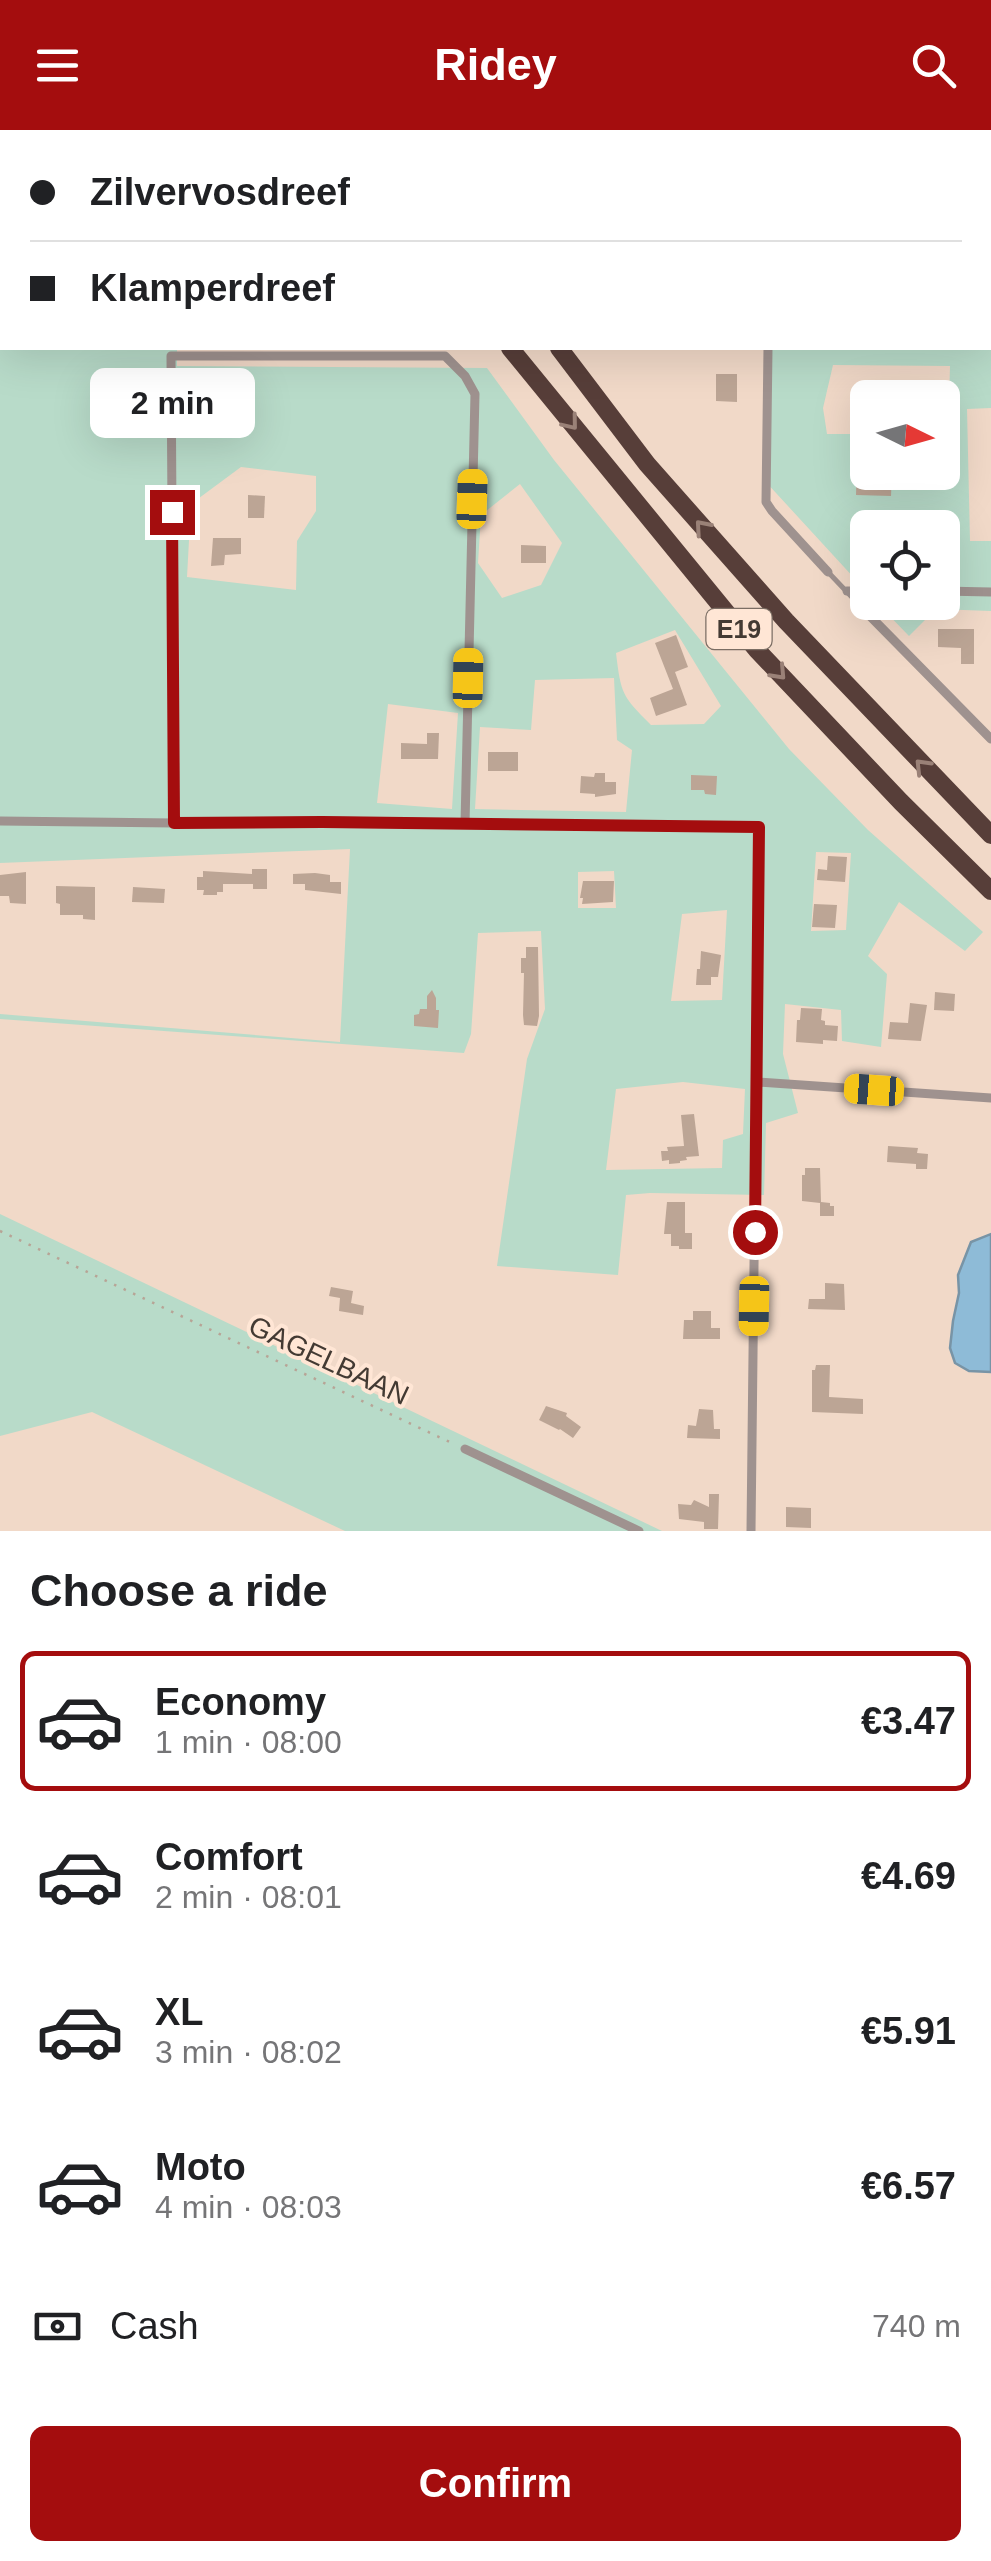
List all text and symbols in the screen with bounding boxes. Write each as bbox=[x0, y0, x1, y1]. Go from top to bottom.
icon: menu bbox=[30, 38, 85, 93]
icon: search bbox=[906, 38, 961, 93]
text: Ridey bbox=[434, 39, 557, 90]
text: Zilvervosdreef bbox=[90, 171, 350, 213]
text: Klamperdreef bbox=[90, 267, 335, 309]
callout: 2 min bbox=[90, 367, 254, 437]
north arrow bbox=[850, 380, 960, 490]
map controls bbox=[850, 380, 960, 620]
text: 2 min bbox=[131, 385, 214, 421]
one-way arrow bbox=[559, 412, 577, 430]
car bbox=[456, 468, 488, 530]
route end bbox=[150, 490, 195, 535]
button: locate bbox=[850, 510, 960, 620]
one-way arrow bbox=[696, 520, 714, 539]
road number: E19 bbox=[706, 609, 772, 649]
car bbox=[452, 648, 484, 708]
one-way arrow bbox=[767, 661, 785, 680]
one-way arrow bbox=[916, 759, 934, 777]
car bbox=[843, 1073, 905, 1107]
route start bbox=[733, 1210, 778, 1255]
car bbox=[738, 1276, 770, 1336]
street label: GAGELBAAN bbox=[244, 1310, 414, 1411]
text: Choose a ride bbox=[30, 1565, 328, 1616]
icon: car bbox=[35, 1676, 125, 1766]
text: Economy bbox=[155, 1681, 326, 1723]
text: €3.47 bbox=[861, 1700, 956, 1742]
text: 1 min · 08:00 bbox=[155, 1724, 342, 1760]
icon: car bbox=[35, 1831, 125, 1921]
text: Comfort bbox=[155, 1836, 303, 1878]
text: €4.69 bbox=[861, 1855, 956, 1897]
text: 2 min · 08:01 bbox=[155, 1879, 342, 1915]
icon: car bbox=[35, 1986, 125, 2076]
text: XL bbox=[155, 1991, 204, 2033]
text: €5.91 bbox=[861, 2010, 956, 2052]
text: 3 min · 08:02 bbox=[155, 2034, 342, 2070]
icon: car bbox=[35, 2141, 125, 2231]
text: Moto bbox=[155, 2146, 246, 2188]
text: €6.57 bbox=[861, 2165, 956, 2207]
text: 4 min · 08:03 bbox=[155, 2189, 342, 2225]
icon: cash bbox=[30, 2299, 85, 2354]
text: Cash bbox=[110, 2305, 199, 2347]
text: 740 m bbox=[872, 2308, 961, 2344]
button: Confirm bbox=[30, 2426, 961, 2541]

